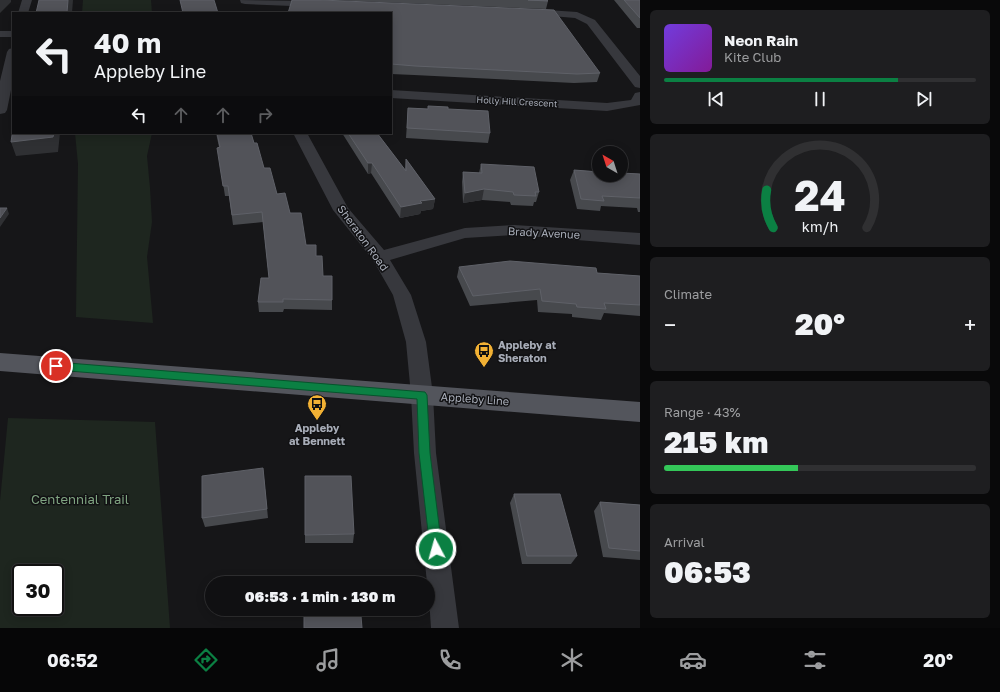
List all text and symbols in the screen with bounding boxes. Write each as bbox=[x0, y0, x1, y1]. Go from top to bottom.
text: 40 m bbox=[94, 26, 161, 59]
icon: left bbox=[28, 28, 80, 80]
text: Neon Rain bbox=[724, 31, 798, 49]
text: Kite Club bbox=[724, 49, 781, 65]
text: Appleby Line bbox=[94, 60, 206, 82]
icon: previous bbox=[705, 88, 727, 110]
icon: pause bbox=[809, 88, 831, 110]
icon: next bbox=[913, 88, 935, 110]
street label: Holly Hill Crescent bbox=[476, 94, 558, 109]
icon: left bbox=[128, 104, 150, 126]
icon: ahead bbox=[170, 104, 192, 126]
icon: ahead bbox=[212, 104, 234, 126]
icon: right bbox=[254, 104, 276, 126]
north arrow bbox=[592, 146, 628, 182]
map controls bbox=[592, 146, 628, 182]
text: 24 bbox=[794, 170, 846, 220]
street label: Sheraton Road bbox=[335, 202, 392, 273]
text: km/h bbox=[802, 218, 838, 235]
street label: Brady Avenue bbox=[508, 224, 580, 241]
text: Climate bbox=[664, 286, 712, 302]
text: 20° bbox=[795, 306, 845, 342]
text: − bbox=[664, 311, 676, 338]
text: + bbox=[964, 311, 976, 338]
place label: Appleby at Sheraton bbox=[498, 338, 557, 364]
bus stop icon: Appleby at Sheraton bbox=[473, 340, 495, 368]
pin bbox=[39, 349, 73, 383]
icon: arrive bbox=[45, 355, 67, 377]
street label: Appleby Line bbox=[440, 390, 510, 407]
bus stop icon: Appleby at Bennett bbox=[306, 393, 328, 421]
text: Range · 43% bbox=[664, 404, 740, 420]
place label: Appleby at Bennett bbox=[289, 421, 346, 447]
text: 215 km bbox=[664, 424, 768, 460]
park label: Centennial Trail bbox=[31, 491, 129, 507]
position arrow bbox=[415, 528, 457, 570]
text: Arrival bbox=[664, 534, 705, 550]
text: 06:53 bbox=[664, 554, 751, 590]
speed limit sign: 30 bbox=[12, 564, 64, 616]
text: 06:53 · 1 min · 130 m bbox=[245, 587, 395, 605]
icon: directions bbox=[192, 646, 220, 674]
icon: music bbox=[314, 646, 342, 674]
icon: phone bbox=[436, 646, 464, 674]
icon: climate bbox=[558, 646, 586, 674]
icon: car bbox=[679, 646, 707, 674]
icon: filters bbox=[801, 646, 829, 674]
text: 06:52 bbox=[47, 649, 98, 671]
text: 20° bbox=[923, 649, 953, 671]

